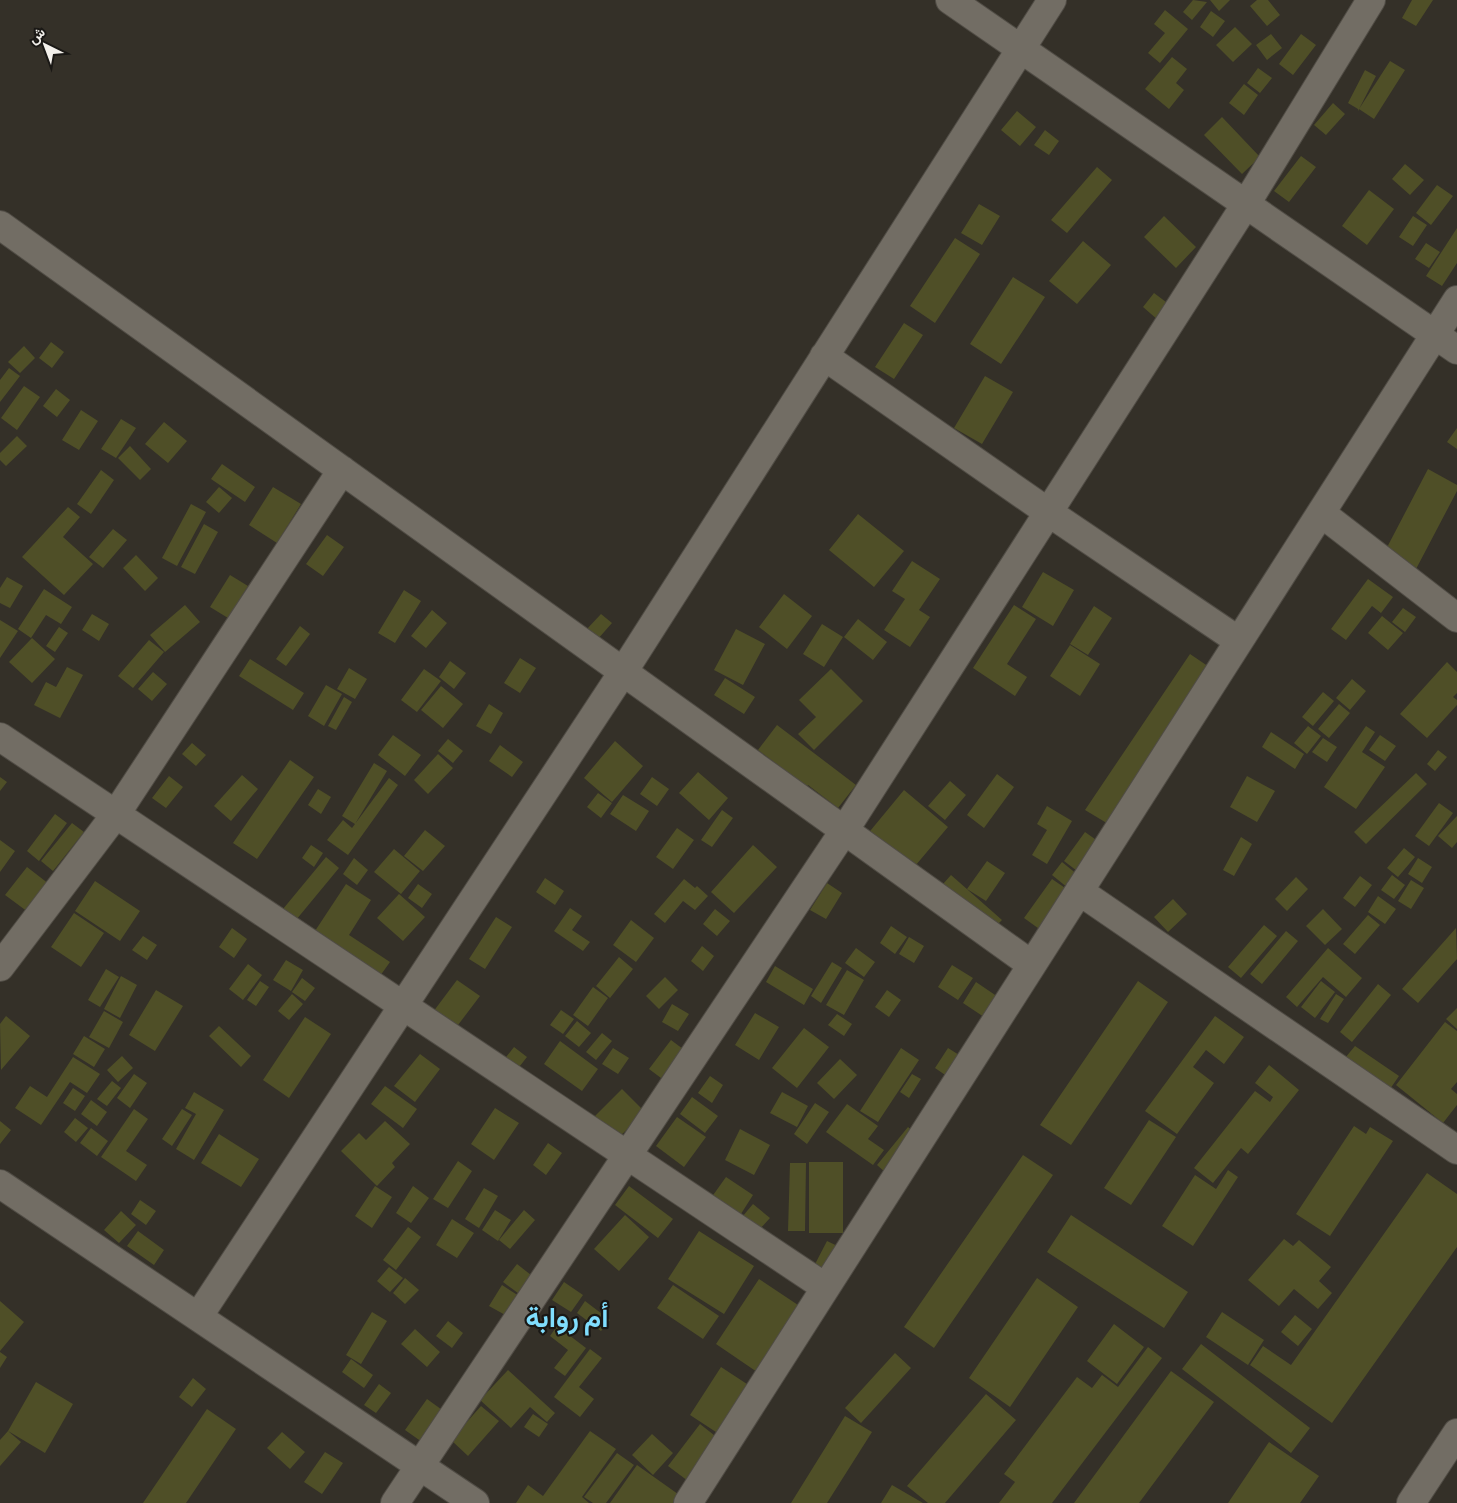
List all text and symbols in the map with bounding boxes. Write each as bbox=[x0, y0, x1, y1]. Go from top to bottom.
north arrow bbox=[20, 20, 70, 70]
text: ش bbox=[25, 24, 49, 48]
district label: أم روابة bbox=[525, 1301, 609, 1336]

